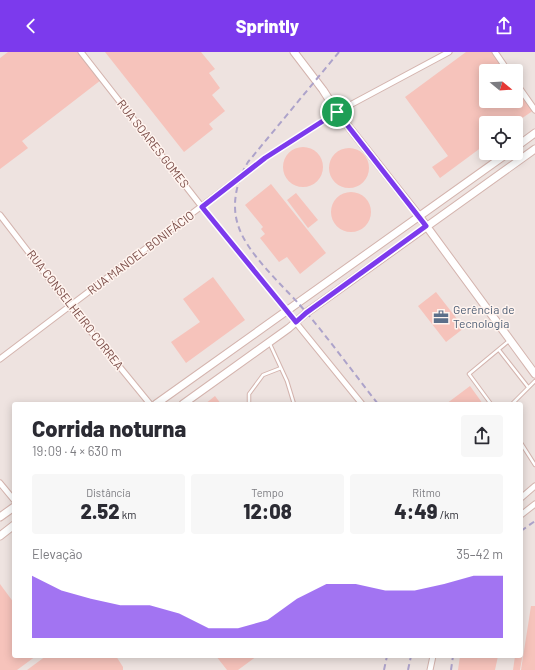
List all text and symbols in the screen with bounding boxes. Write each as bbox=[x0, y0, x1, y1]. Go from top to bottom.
icon: back bbox=[20, 15, 42, 37]
text: Sprintly bbox=[236, 15, 299, 37]
icon: share bbox=[493, 15, 515, 37]
north arrow bbox=[479, 64, 523, 108]
map controls bbox=[479, 64, 523, 160]
pin bbox=[320, 95, 354, 129]
street label: RUA SOARES GOMES bbox=[115, 96, 193, 190]
icon: arrive bbox=[326, 101, 348, 123]
button: locate bbox=[479, 116, 523, 160]
street label: RUA MANOEL BONIFÁCIO bbox=[84, 207, 197, 297]
street label: RUA CONSELHEIRO CORREA bbox=[25, 247, 127, 372]
place label: Gerência de Tecnologia bbox=[453, 302, 515, 330]
office icon: Gerência de Tecnologia bbox=[432, 308, 450, 326]
text: Corrida noturna bbox=[32, 415, 186, 441]
button: share bbox=[461, 415, 503, 457]
text: 19:09 · 4 × 630 m bbox=[32, 443, 122, 459]
text: Distância bbox=[86, 486, 131, 499]
text: Tempo bbox=[251, 486, 284, 499]
text: Ritmo bbox=[412, 486, 441, 499]
text: 2.52 bbox=[81, 499, 120, 523]
text: 12:08 bbox=[243, 499, 292, 523]
text: 4:49 bbox=[394, 499, 437, 523]
text: km bbox=[120, 508, 136, 521]
text: /km bbox=[437, 508, 459, 521]
text: Elevação bbox=[32, 546, 83, 562]
text: 35–42 m bbox=[456, 546, 503, 562]

